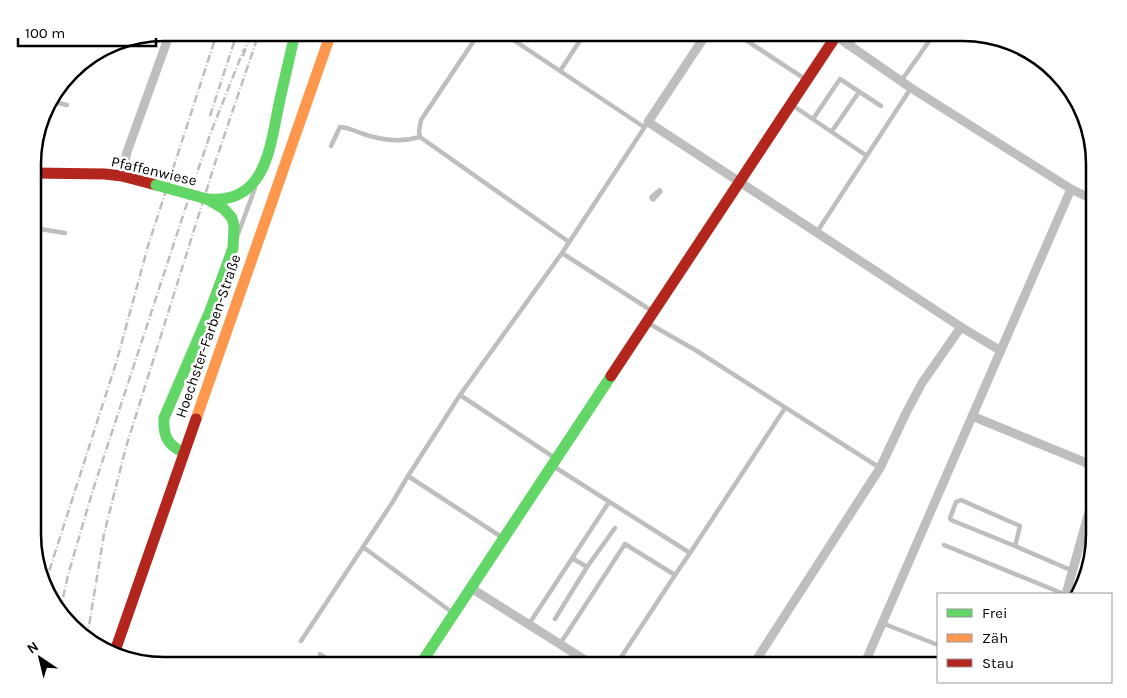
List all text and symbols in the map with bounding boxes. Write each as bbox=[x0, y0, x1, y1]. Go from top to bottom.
scale bar bbox=[18, 15, 155, 47]
text: 100 m bbox=[25, 24, 65, 42]
street label: Pfaffenwiese bbox=[109, 152, 199, 190]
street label: Hoechster-Farben-Straße bbox=[172, 252, 244, 420]
legend bbox=[937, 593, 1112, 683]
text: Frei bbox=[982, 604, 1007, 622]
text: Zäh bbox=[982, 629, 1008, 647]
north arrow bbox=[15, 633, 65, 683]
text: N bbox=[24, 638, 42, 658]
text: Stau bbox=[982, 654, 1014, 672]

